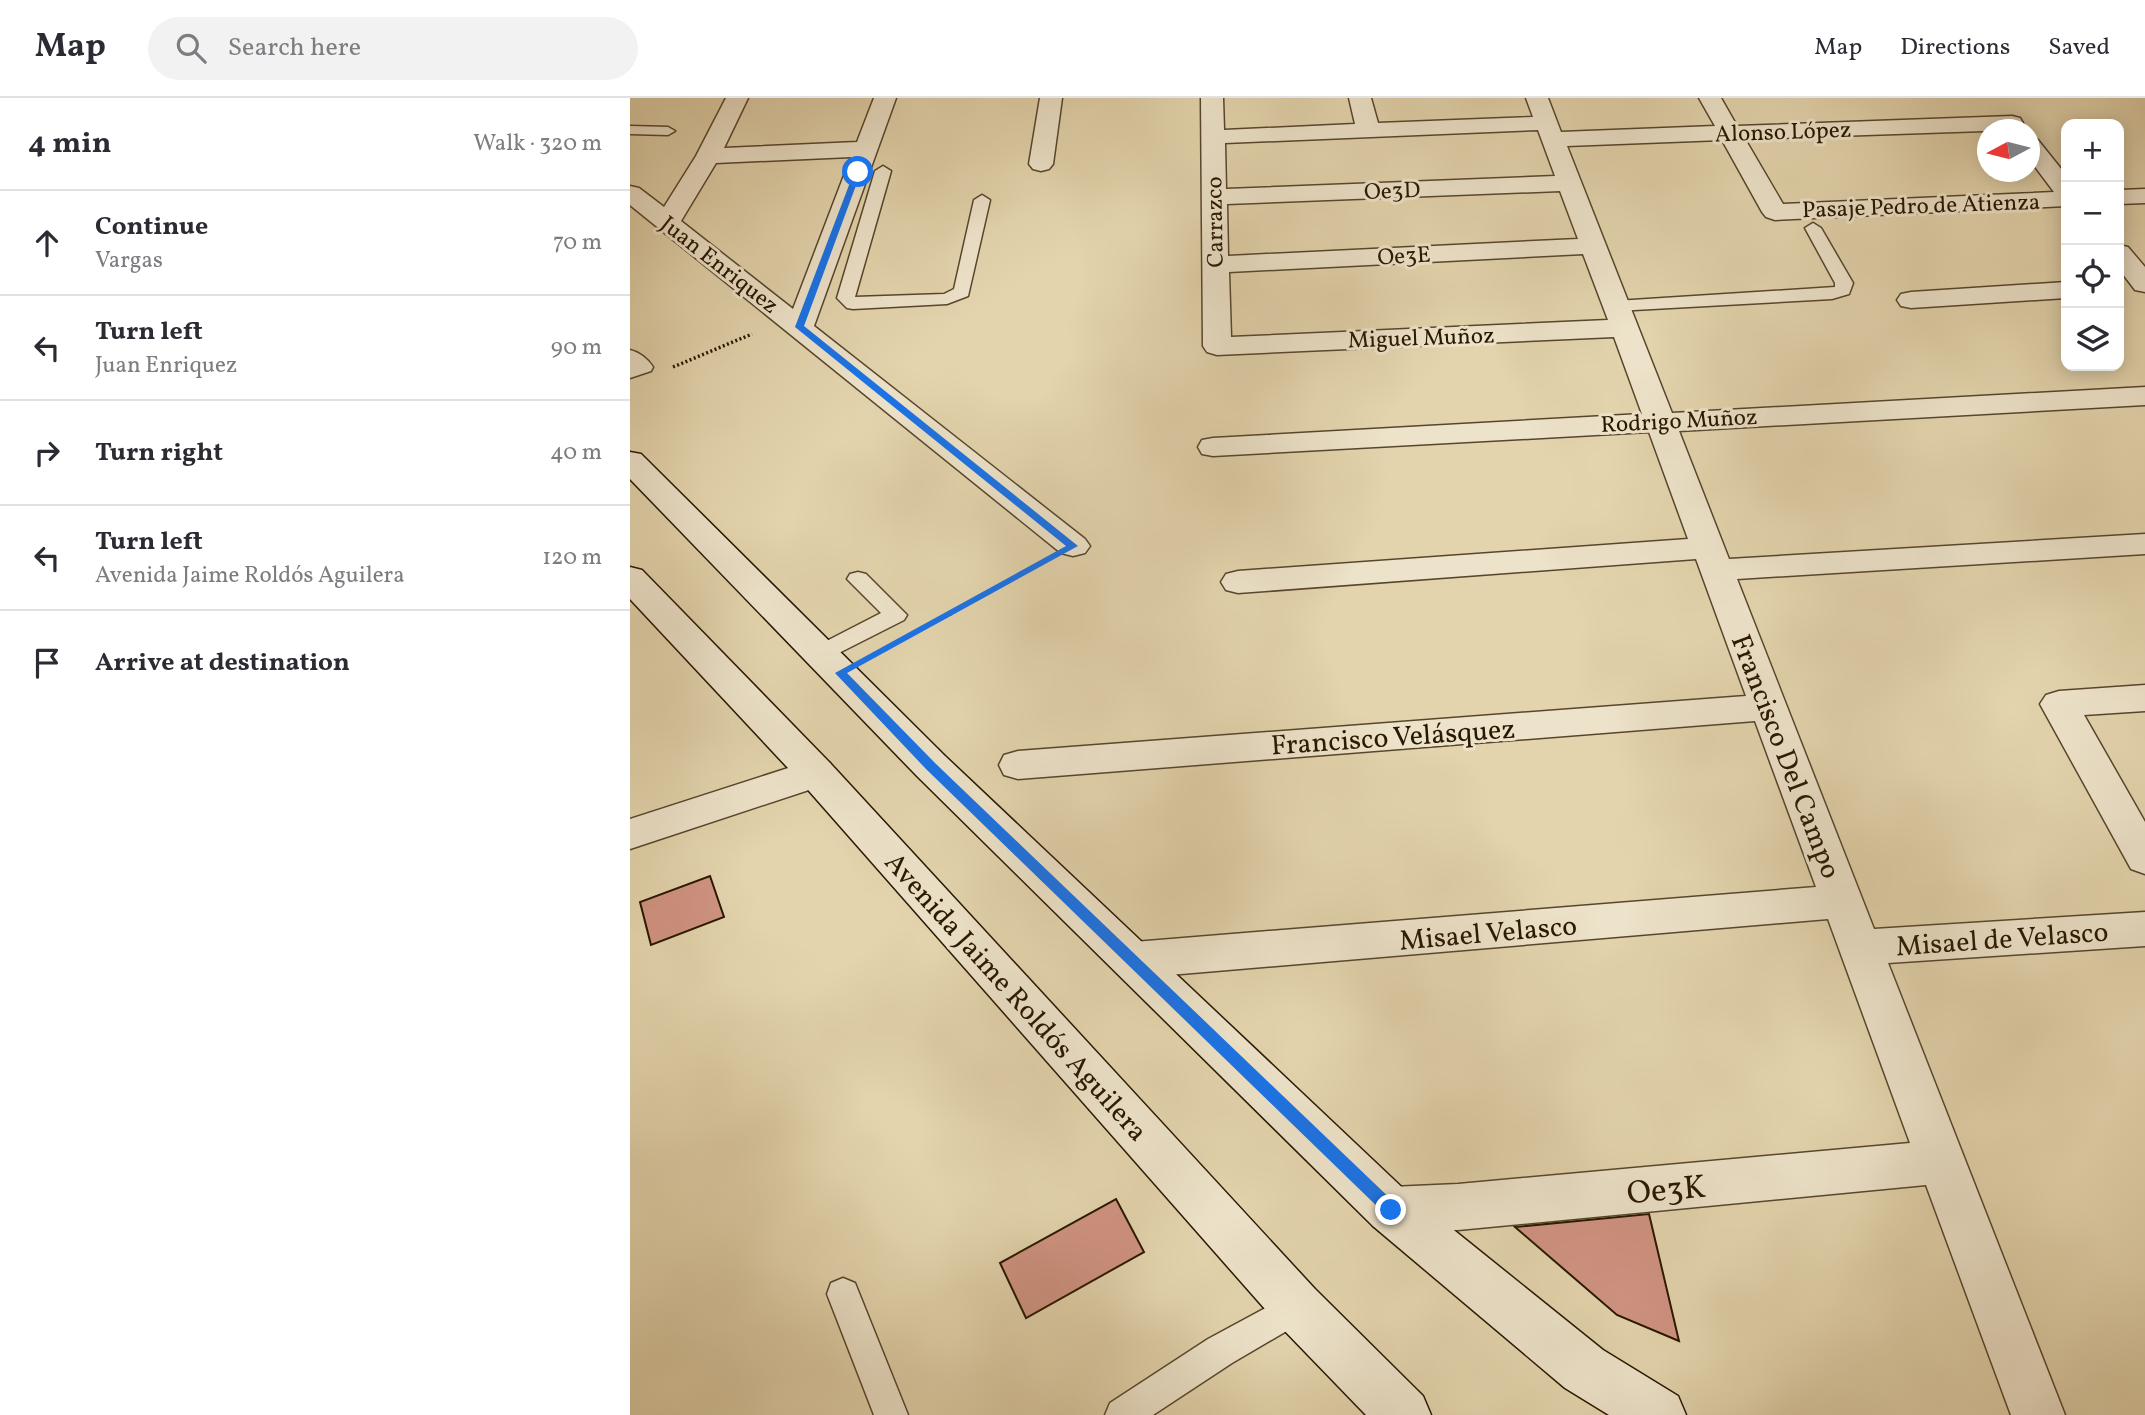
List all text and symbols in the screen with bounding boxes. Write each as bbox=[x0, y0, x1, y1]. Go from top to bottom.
search box bbox=[148, 17, 638, 80]
text: Map bbox=[35, 25, 106, 71]
icon: search bbox=[172, 29, 210, 67]
text: Search here bbox=[228, 30, 361, 66]
text: Map bbox=[1814, 31, 1862, 65]
text: Directions bbox=[1900, 31, 2010, 65]
text: Saved bbox=[2048, 31, 2110, 65]
street label: Alonso López bbox=[1714, 115, 1852, 151]
north arrow bbox=[1977, 119, 2040, 182]
map controls bbox=[2061, 119, 2124, 371]
button: + bbox=[2061, 119, 2124, 182]
text: 4 min bbox=[28, 123, 112, 165]
text: Walk · 320 m bbox=[473, 128, 602, 160]
route start bbox=[842, 156, 873, 187]
street label: Oe3D bbox=[1363, 175, 1421, 209]
street label: Carrazco bbox=[1199, 176, 1233, 268]
button: − bbox=[2061, 182, 2124, 245]
street label: Pasaje Pedro de Atienza bbox=[1801, 187, 2041, 227]
text: Continue bbox=[95, 209, 208, 245]
street label: Juan Enriquez bbox=[653, 209, 785, 322]
icon: ahead bbox=[28, 224, 66, 262]
text: 70 m bbox=[553, 227, 602, 259]
street label: Oe3E bbox=[1377, 240, 1432, 274]
text: Vargas bbox=[95, 245, 163, 277]
button: locate bbox=[2061, 245, 2124, 308]
button: layers bbox=[2061, 308, 2124, 371]
text: Turn left bbox=[95, 314, 203, 350]
street label: Miguel Muñoz bbox=[1347, 320, 1495, 358]
icon: left bbox=[28, 329, 66, 367]
text: 90 m bbox=[551, 332, 602, 364]
text: Juan Enriquez bbox=[95, 350, 237, 382]
street label: Rodrigo Muñoz bbox=[1600, 402, 1758, 442]
icon: right bbox=[28, 434, 66, 472]
text: Turn right bbox=[95, 435, 223, 471]
text: 40 m bbox=[550, 437, 602, 469]
text: Turn left bbox=[95, 524, 203, 560]
icon: left bbox=[28, 539, 66, 577]
text: 120 m bbox=[542, 542, 602, 574]
text: Avenida Jaime Roldós Aguilera bbox=[95, 560, 405, 592]
street label: Francisco Del Campo bbox=[1720, 629, 1849, 885]
icon: arrive bbox=[28, 644, 66, 682]
text: Arrive at destination bbox=[95, 645, 350, 681]
street label: Francisco Velásquez bbox=[1270, 711, 1517, 766]
street label: Avenida Jaime Roldós Aguilera bbox=[875, 845, 1156, 1151]
street label: Misael Velasco bbox=[1398, 907, 1579, 962]
street label: Misael de Velasco bbox=[1895, 914, 2110, 967]
street label: Oe3K bbox=[1625, 1166, 1708, 1218]
route end bbox=[1375, 1194, 1406, 1225]

